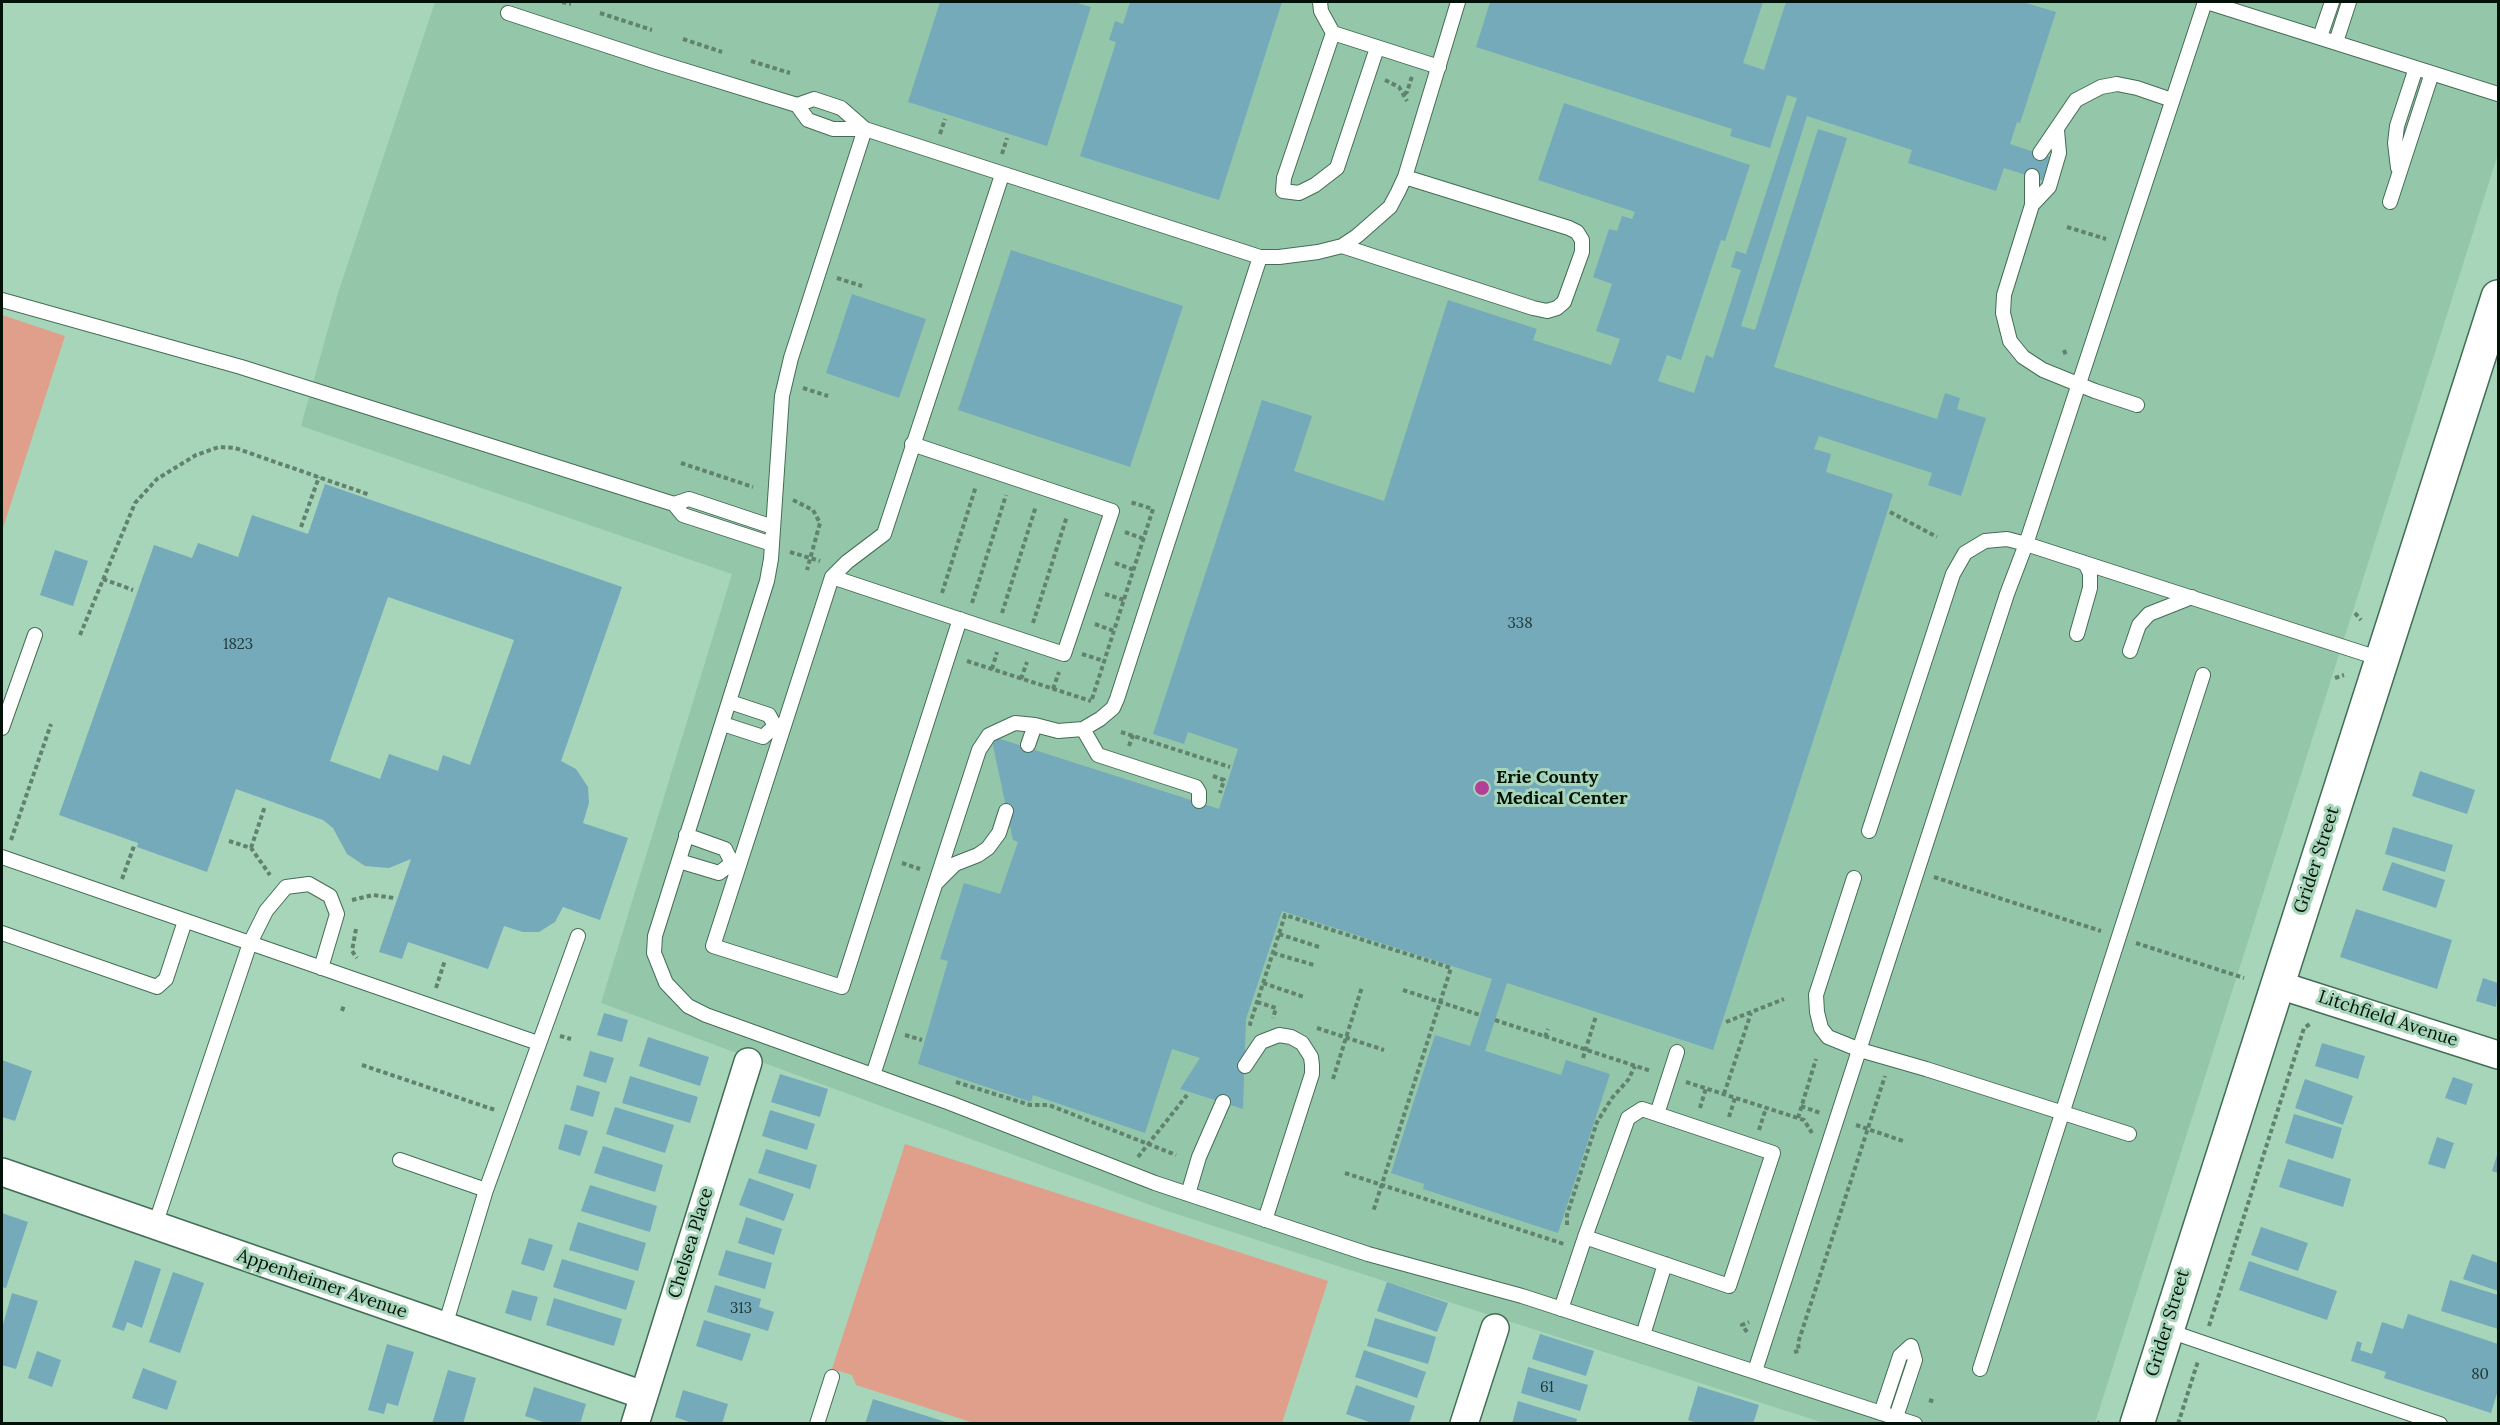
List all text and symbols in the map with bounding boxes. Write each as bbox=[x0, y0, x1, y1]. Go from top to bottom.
house number: 338 bbox=[1507, 615, 1533, 633]
house number: 1823 bbox=[223, 636, 253, 654]
place label: Erie County Medical Center bbox=[1496, 767, 1628, 810]
marker: Erie County Medical Center bbox=[1473, 779, 1491, 797]
street label: Grider Street bbox=[2290, 804, 2344, 916]
street label: Litchfield Avenue bbox=[2315, 986, 2461, 1052]
street label: Chelsea Place bbox=[664, 1185, 718, 1301]
street label: Appenheimer Avenue bbox=[234, 1245, 410, 1323]
street label: Grider Street bbox=[2141, 1267, 2195, 1379]
house number: 313 bbox=[730, 1300, 752, 1318]
house number: 80 bbox=[2471, 1366, 2489, 1384]
house number: 61 bbox=[1540, 1379, 1554, 1397]

